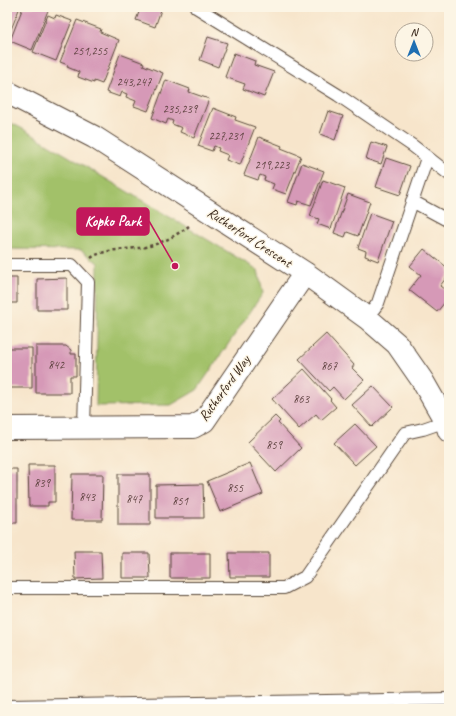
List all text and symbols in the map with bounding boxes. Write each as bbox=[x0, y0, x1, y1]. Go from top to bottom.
north arrow bbox=[394, 22, 434, 62]
text: N bbox=[411, 25, 420, 39]
house number: 251,255 bbox=[73, 43, 108, 59]
house number: 243,247 bbox=[117, 74, 152, 90]
house number: 235,239 bbox=[163, 101, 199, 117]
house number: 227,231 bbox=[209, 128, 244, 144]
house number: 219,223 bbox=[255, 157, 291, 173]
street label: Rutherford Crescent bbox=[204, 204, 296, 272]
callout: Kopko Park bbox=[77, 208, 149, 235]
text: Kopko Park bbox=[85, 212, 143, 231]
street label: Rutherford Way bbox=[195, 351, 254, 424]
house number: 842 bbox=[48, 357, 66, 373]
house number: 867 bbox=[321, 358, 338, 374]
house number: 863 bbox=[293, 391, 311, 407]
house number: 859 bbox=[266, 437, 284, 453]
house number: 839 bbox=[34, 475, 52, 491]
house number: 855 bbox=[227, 480, 244, 496]
house number: 843 bbox=[79, 489, 97, 505]
house number: 847 bbox=[126, 491, 143, 507]
house number: 851 bbox=[172, 493, 189, 509]

